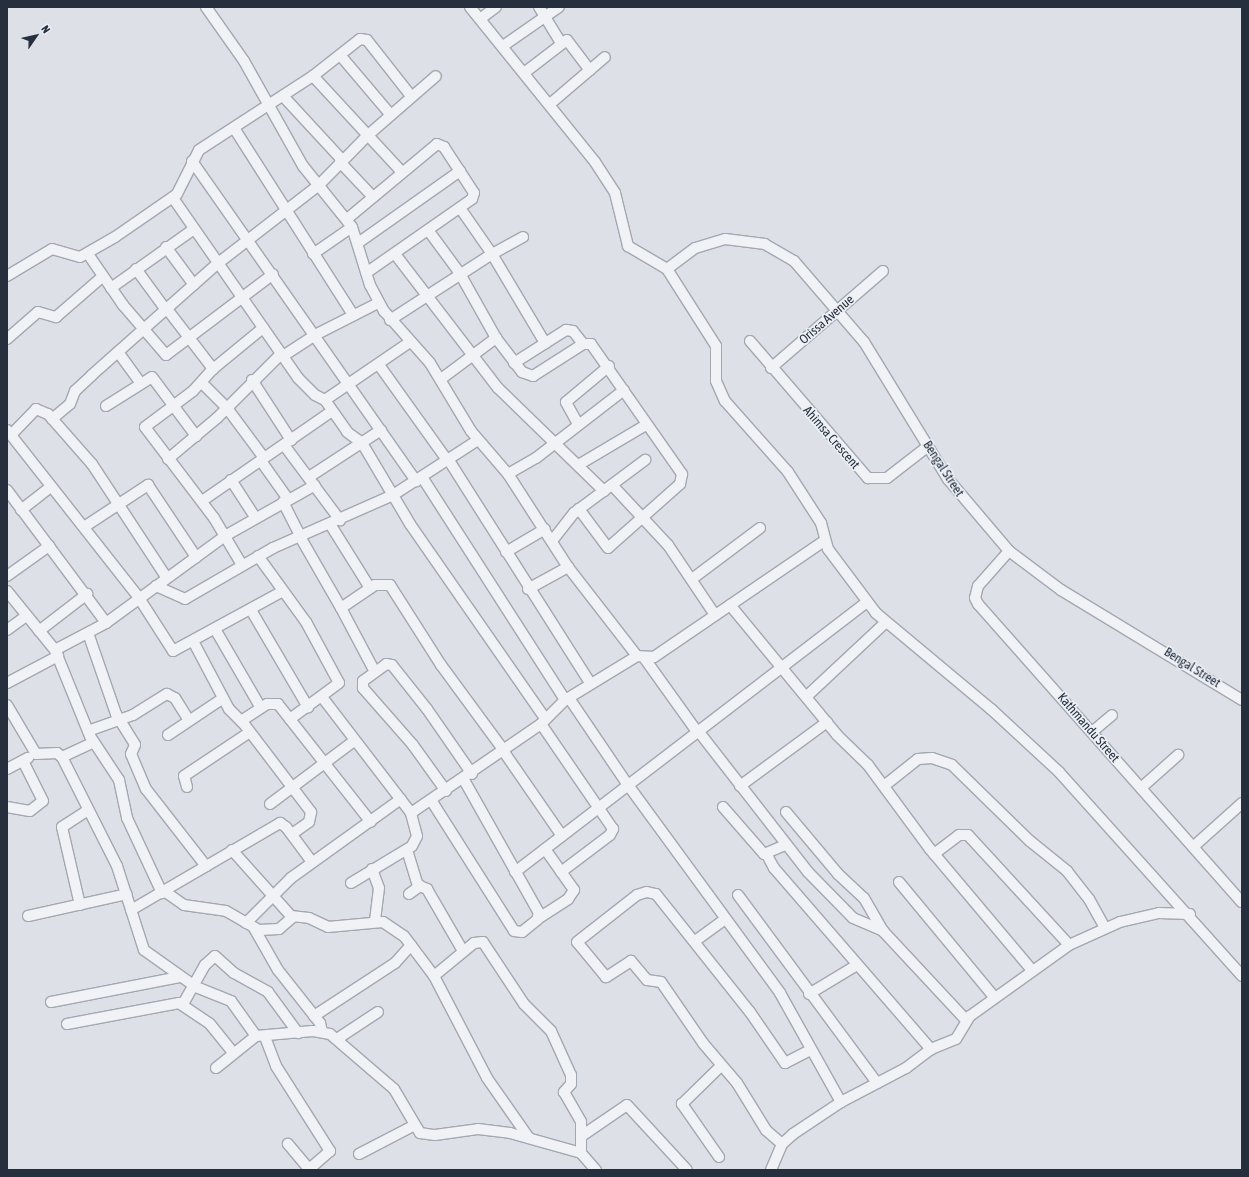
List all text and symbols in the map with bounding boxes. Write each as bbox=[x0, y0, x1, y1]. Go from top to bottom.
north arrow bbox=[16, 16, 56, 56]
text: N bbox=[39, 23, 53, 35]
street label: Orissa Avenue bbox=[796, 292, 858, 348]
street label: Ahimsa Crescent bbox=[799, 403, 863, 473]
street label: Bengal Street bbox=[919, 438, 967, 500]
street label: Bengal Street bbox=[1161, 645, 1223, 691]
street label: Kathmandu Street bbox=[1054, 690, 1122, 766]

